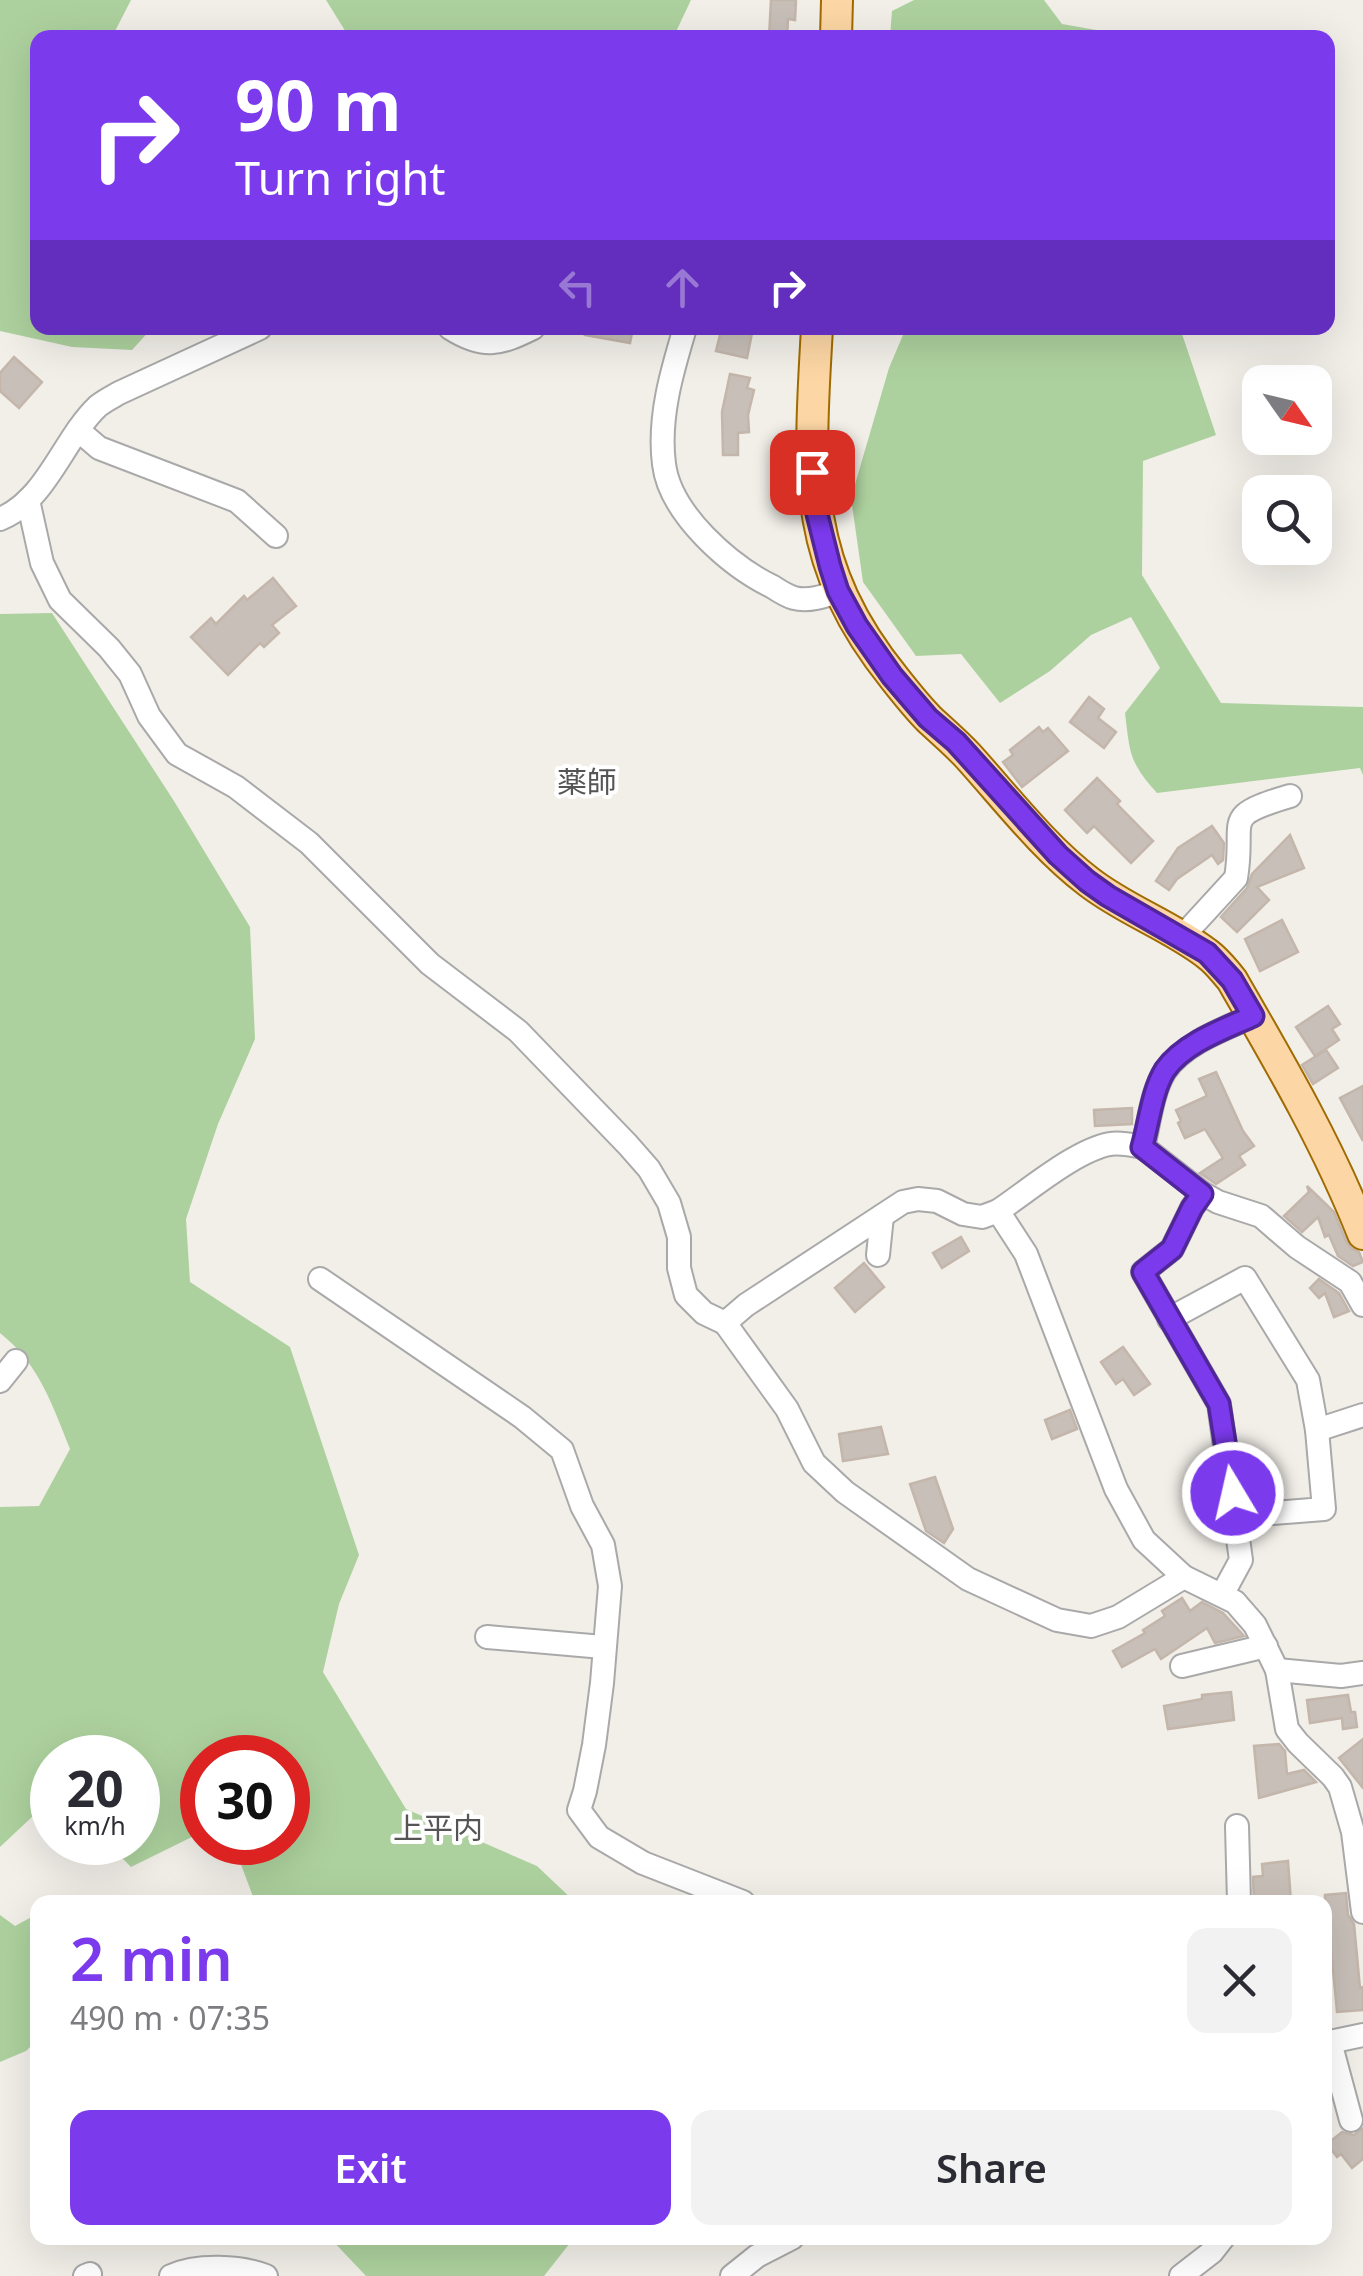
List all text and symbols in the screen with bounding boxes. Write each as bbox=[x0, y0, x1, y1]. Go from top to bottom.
text: 90 m bbox=[235, 56, 402, 152]
icon: right bbox=[70, 70, 200, 200]
text: Turn right bbox=[235, 147, 446, 208]
icon: left bbox=[550, 260, 605, 315]
icon: ahead bbox=[655, 260, 710, 315]
icon: right bbox=[760, 260, 815, 315]
north arrow bbox=[1242, 365, 1332, 455]
map controls bbox=[1242, 365, 1332, 565]
pin bbox=[770, 430, 855, 515]
icon: arrive bbox=[785, 445, 840, 500]
button: search bbox=[1242, 475, 1332, 565]
district label: 薬師 bbox=[557, 761, 617, 802]
position arrow bbox=[1181, 1441, 1285, 1545]
speed limit sign: 30 bbox=[180, 1735, 310, 1865]
text: 20 bbox=[66, 1754, 124, 1822]
district label: 上平内 bbox=[393, 1807, 483, 1848]
text: km/h bbox=[64, 1808, 126, 1842]
text: 2 min bbox=[70, 1917, 233, 1999]
button: close bbox=[1187, 1928, 1292, 2033]
text: 490 m · 07:35 bbox=[70, 1996, 270, 2039]
button: Exit bbox=[70, 2110, 671, 2225]
button: Share bbox=[691, 2110, 1292, 2225]

